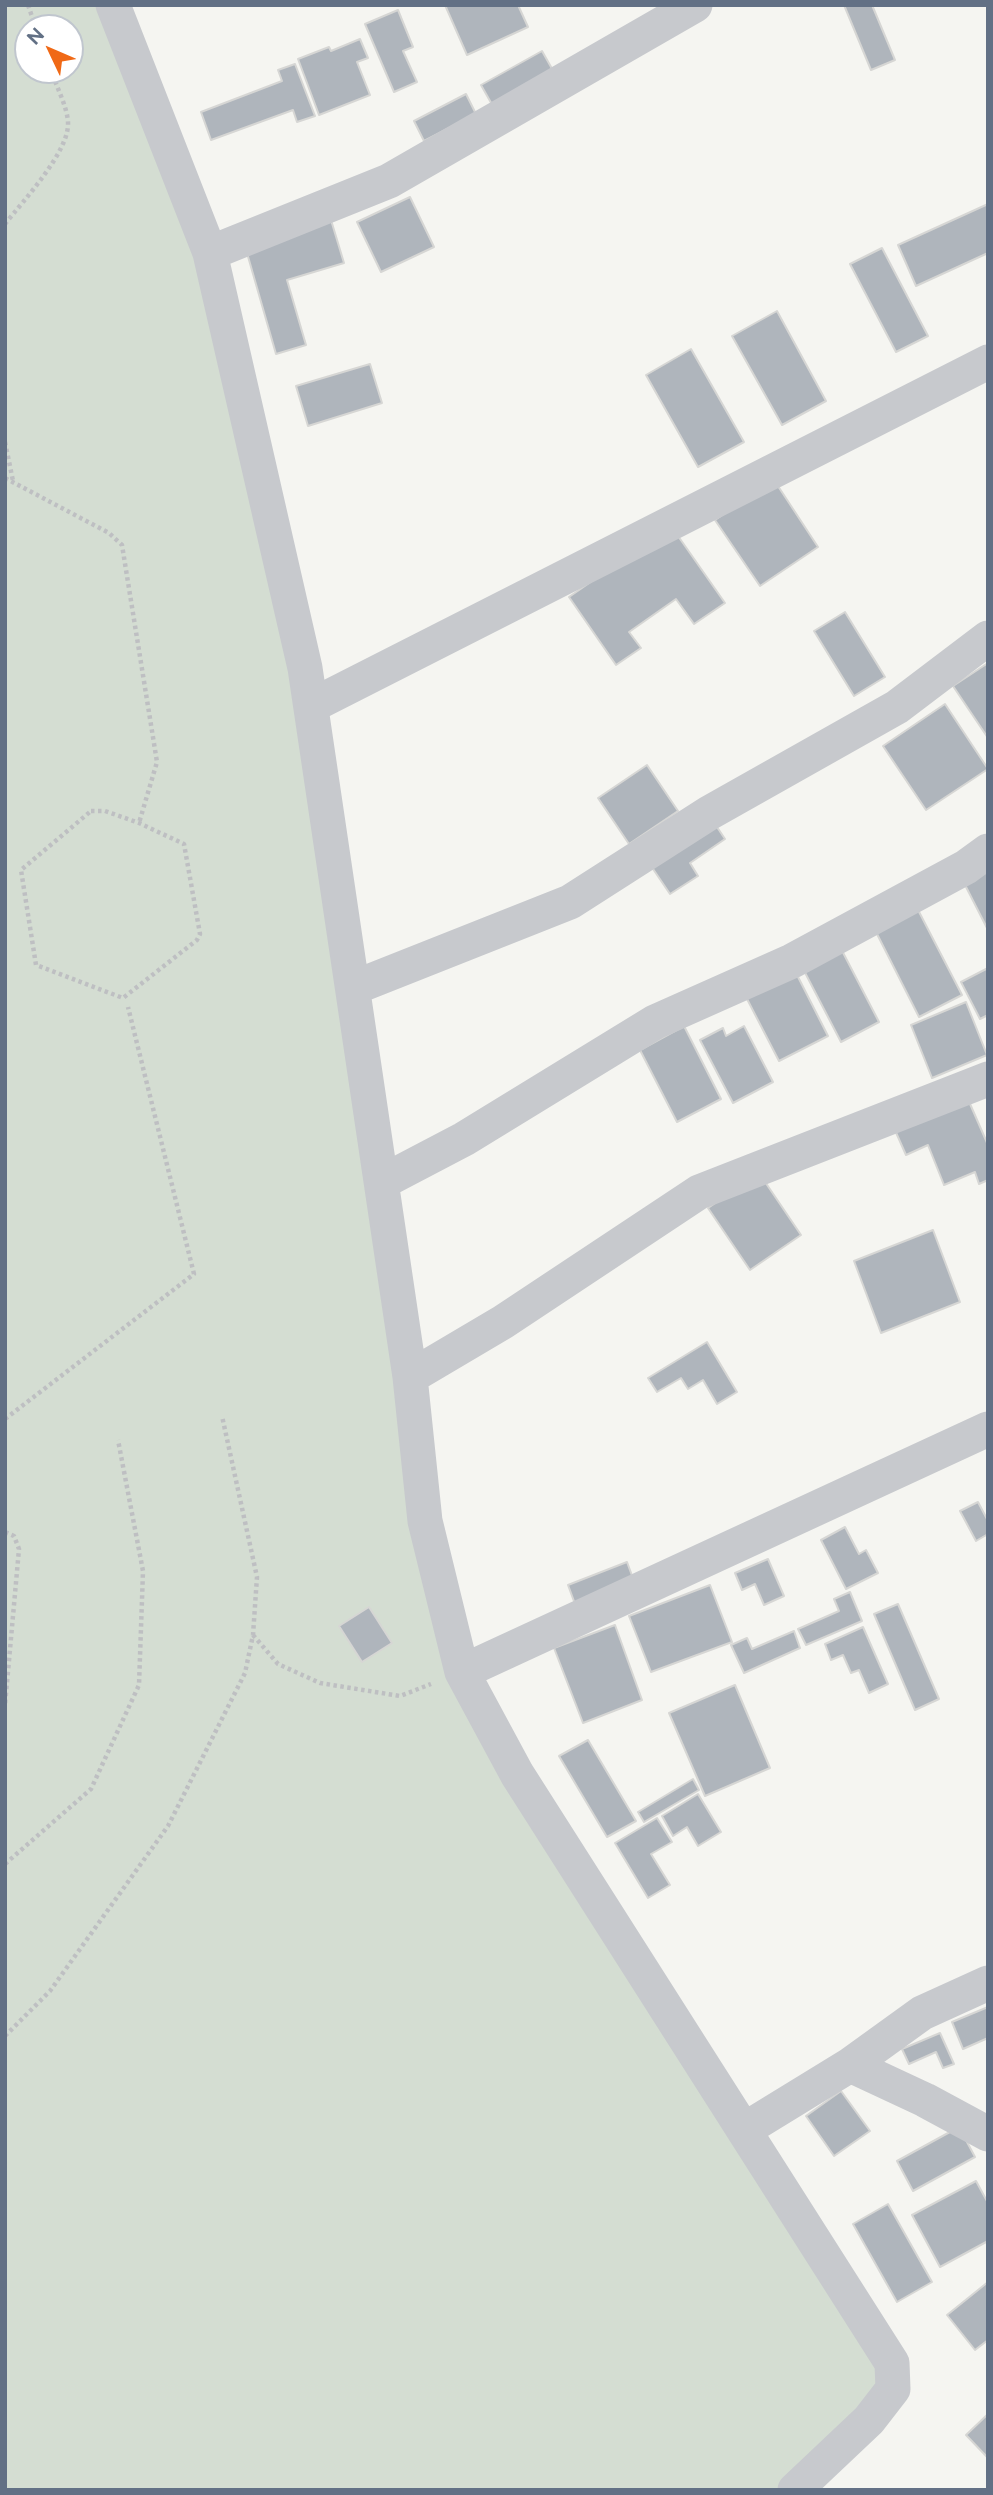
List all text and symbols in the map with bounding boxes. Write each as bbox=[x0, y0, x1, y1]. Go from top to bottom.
north arrow bbox=[14, 14, 84, 84]
text: N bbox=[22, 23, 48, 49]

